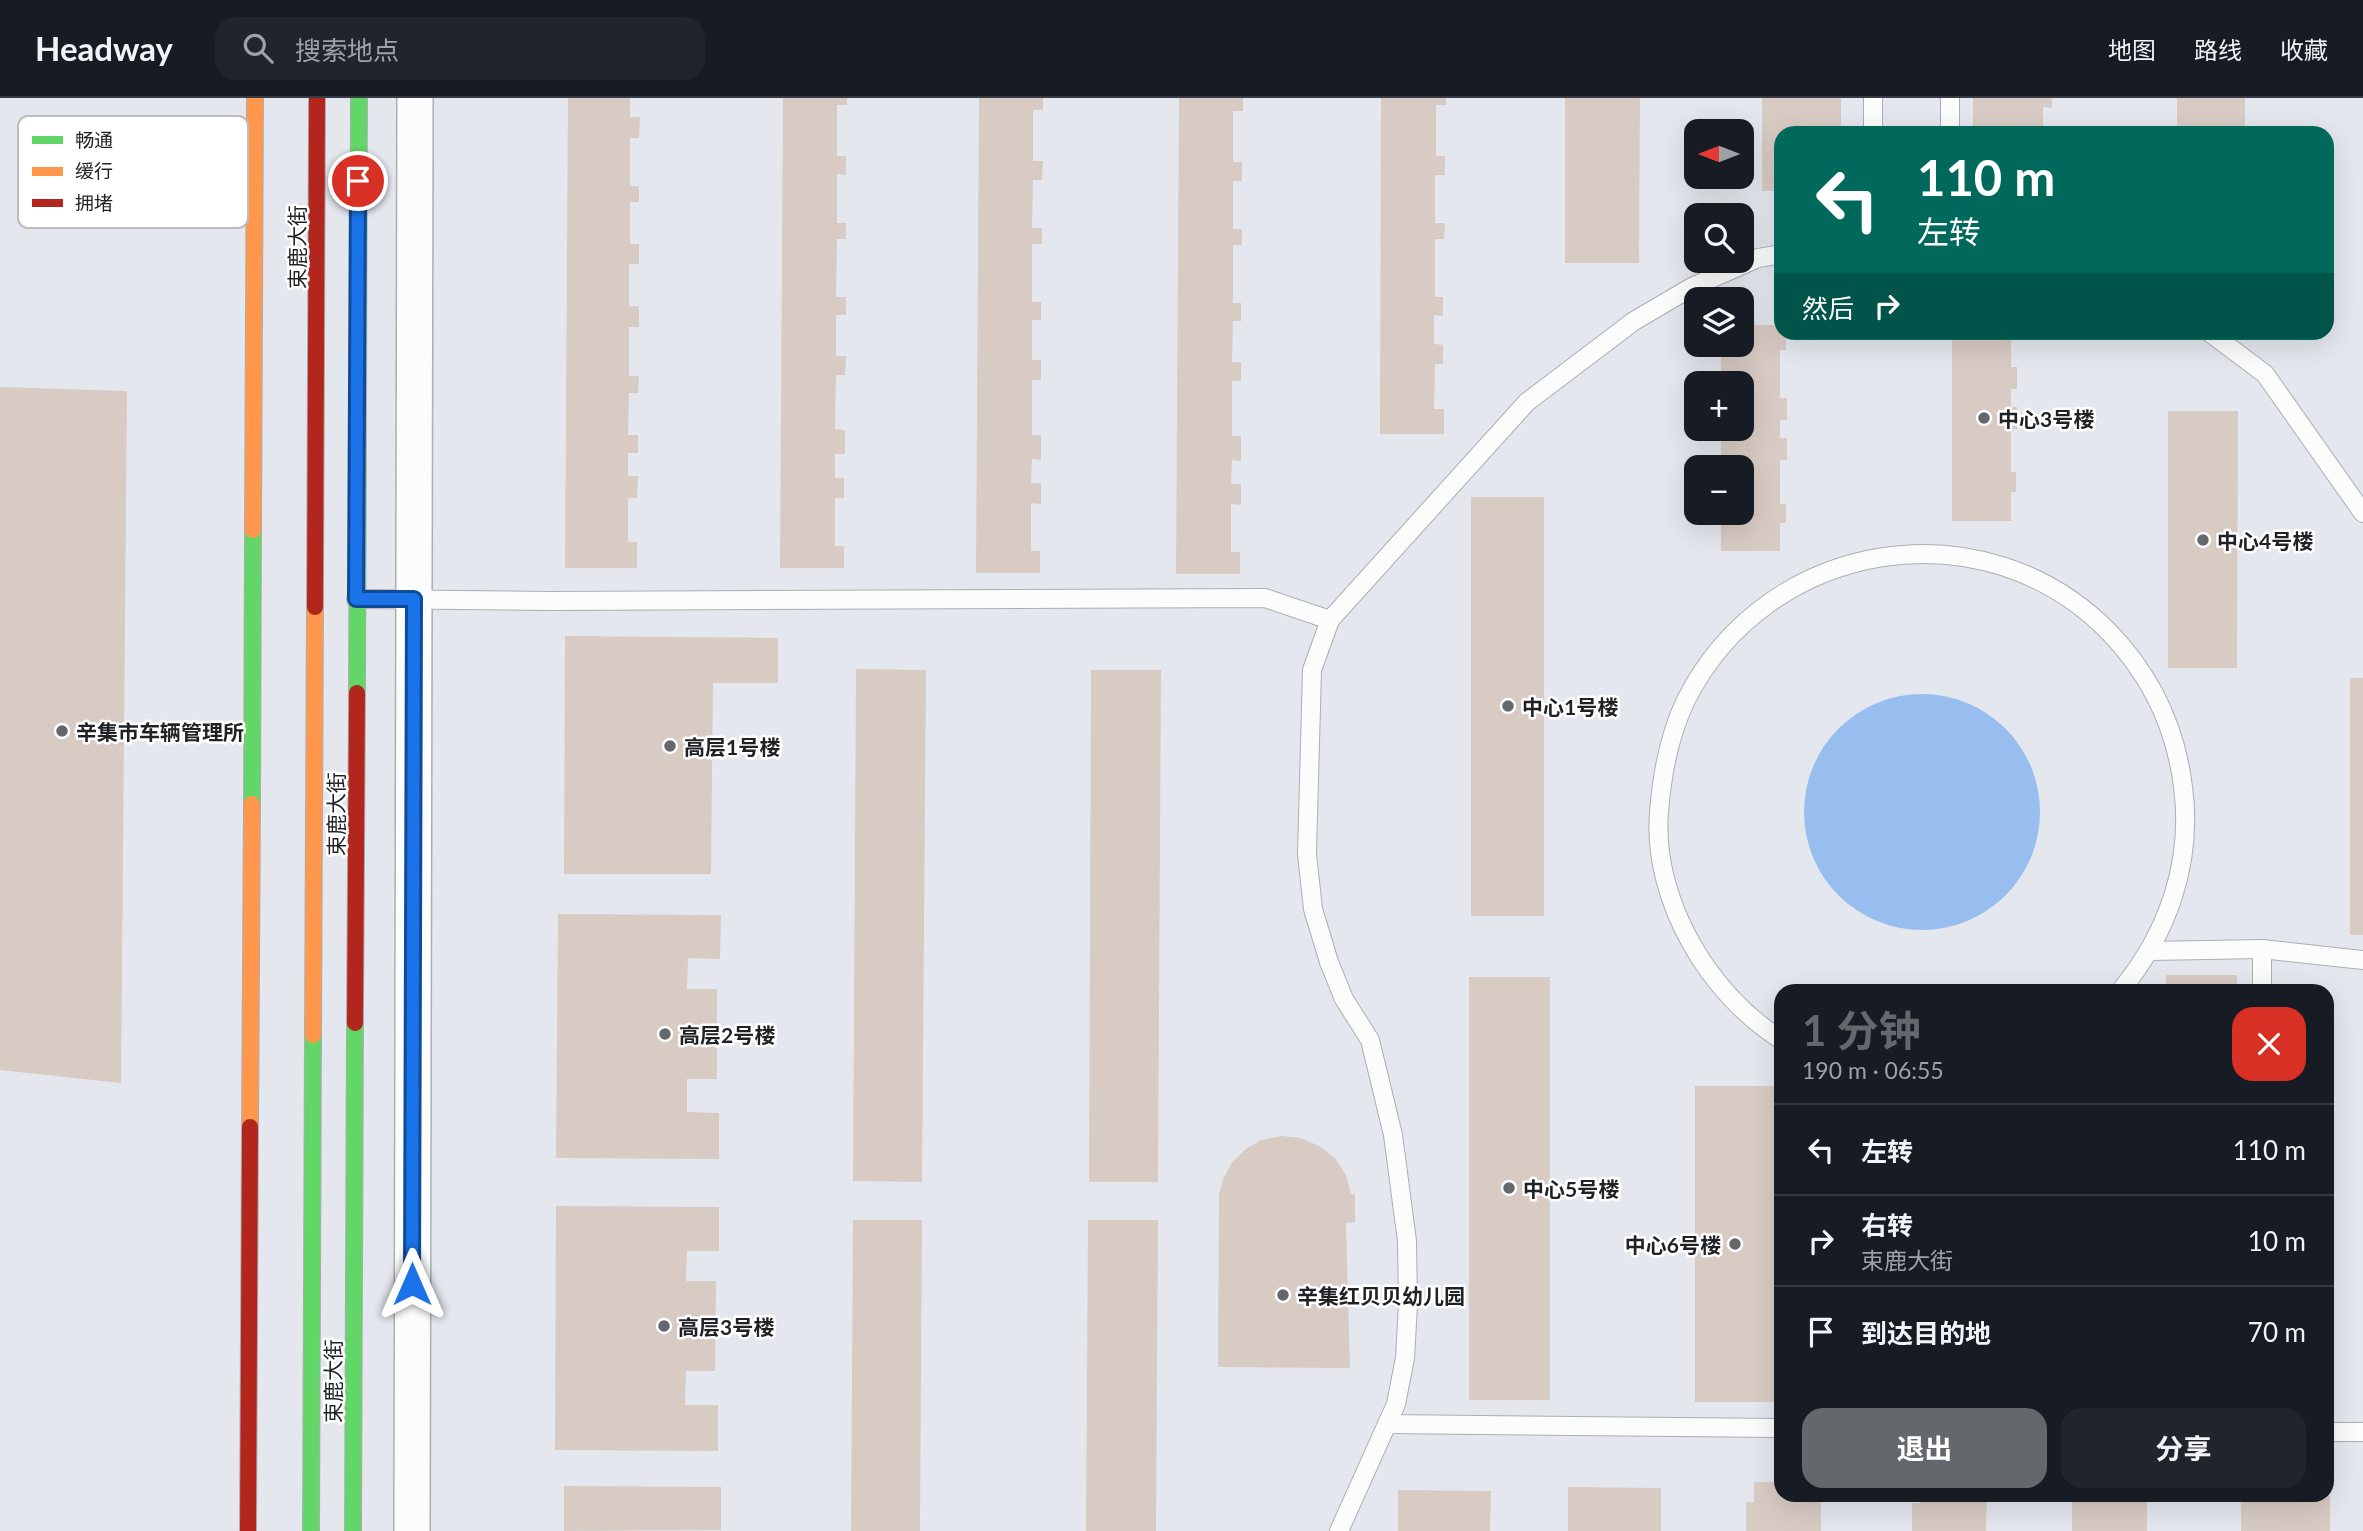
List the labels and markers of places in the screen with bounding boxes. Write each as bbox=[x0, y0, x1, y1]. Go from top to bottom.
pin bbox=[328, 151, 388, 211]
place label: 中心3号楼 bbox=[1998, 406, 2094, 431]
marker: 中心3号楼 bbox=[1976, 410, 1992, 426]
place label: 中心4号楼 bbox=[2217, 528, 2313, 553]
marker: 中心4号楼 bbox=[2195, 532, 2211, 548]
place label: 中心1号楼 bbox=[1522, 694, 1618, 719]
marker: 中心1号楼 bbox=[1500, 698, 1516, 714]
place label: 辛集市车辆管理所 bbox=[76, 719, 244, 744]
marker: 辛集市车辆管理所 bbox=[54, 723, 70, 739]
place label: 高层1号楼 bbox=[684, 734, 780, 759]
marker: 高层1号楼 bbox=[662, 738, 678, 754]
place label: 高层2号楼 bbox=[679, 1022, 775, 1047]
marker: 高层2号楼 bbox=[657, 1026, 673, 1042]
place label: 中心5号楼 bbox=[1523, 1176, 1619, 1201]
marker: 中心5号楼 bbox=[1501, 1180, 1517, 1196]
place label: 中心6号楼 bbox=[1625, 1232, 1721, 1257]
marker: 中心6号楼 bbox=[1727, 1236, 1743, 1252]
place label: 辛集红贝贝幼儿园 bbox=[1297, 1283, 1465, 1308]
marker: 辛集红贝贝幼儿园 bbox=[1275, 1287, 1291, 1303]
place label: 高层3号楼 bbox=[678, 1314, 774, 1339]
marker: 高层3号楼 bbox=[656, 1318, 672, 1334]

